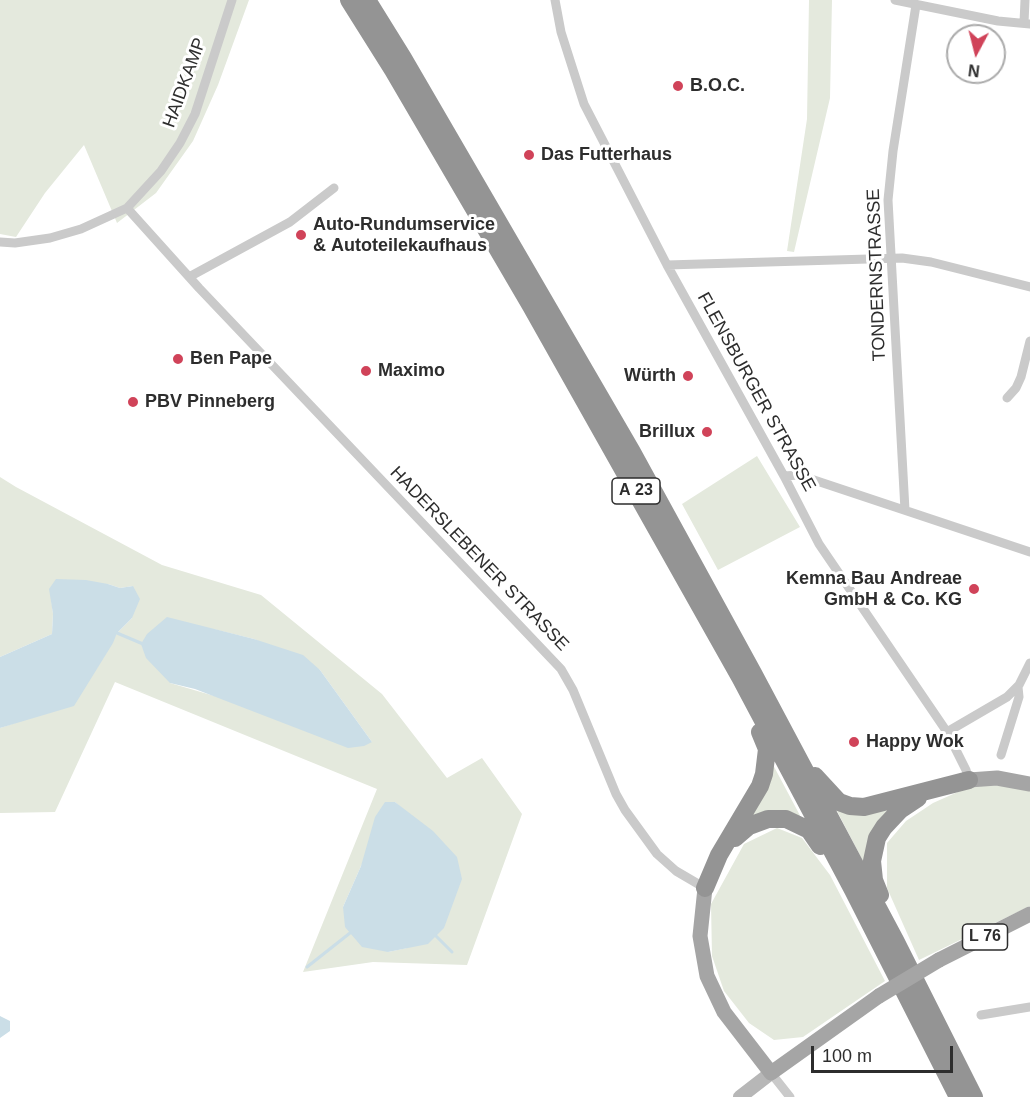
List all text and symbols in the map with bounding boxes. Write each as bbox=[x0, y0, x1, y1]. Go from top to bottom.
north arrow bbox=[946, 24, 1006, 84]
street label: HAIDKAMP bbox=[159, 35, 211, 131]
text: N bbox=[967, 61, 981, 80]
place label: B.O.C. bbox=[690, 75, 745, 97]
marker: B.O.C. bbox=[671, 79, 685, 93]
place label: Das Futterhaus bbox=[541, 144, 672, 166]
marker: Das Futterhaus bbox=[522, 148, 536, 162]
street label: TONDERNSTRASSE bbox=[863, 188, 891, 362]
place label: Auto-Rundumservice & Autoteilekaufhaus bbox=[313, 214, 495, 256]
marker: Auto-Rundumservice & Autoteilekaufhaus bbox=[294, 228, 308, 242]
street label: FLENSBURGER STRASSE bbox=[692, 289, 820, 495]
place label: Ben Pape bbox=[190, 348, 272, 370]
marker: Ben Pape bbox=[171, 352, 185, 366]
place label: Maximo bbox=[378, 360, 445, 382]
marker: Maximo bbox=[359, 364, 373, 378]
place label: Würth bbox=[624, 365, 676, 387]
marker: Würth bbox=[681, 369, 695, 383]
place label: PBV Pinneberg bbox=[145, 391, 275, 413]
marker: PBV Pinneberg bbox=[126, 395, 140, 409]
place label: Brillux bbox=[639, 421, 695, 443]
marker: Brillux bbox=[700, 425, 714, 439]
street label: HADERSLEBENER STRASSE bbox=[385, 462, 573, 656]
road number: A 23 bbox=[612, 478, 660, 504]
place label: Kemna Bau Andreae GmbH & Co. KG bbox=[786, 568, 962, 610]
marker: Kemna Bau Andreae GmbH & Co. KG bbox=[967, 582, 981, 596]
place label: Happy Wok bbox=[866, 731, 964, 753]
marker: Happy Wok bbox=[847, 735, 861, 749]
road number: L 76 bbox=[962, 924, 1008, 950]
scale bar bbox=[814, 1034, 956, 1072]
text: 100 m bbox=[822, 1046, 872, 1066]

